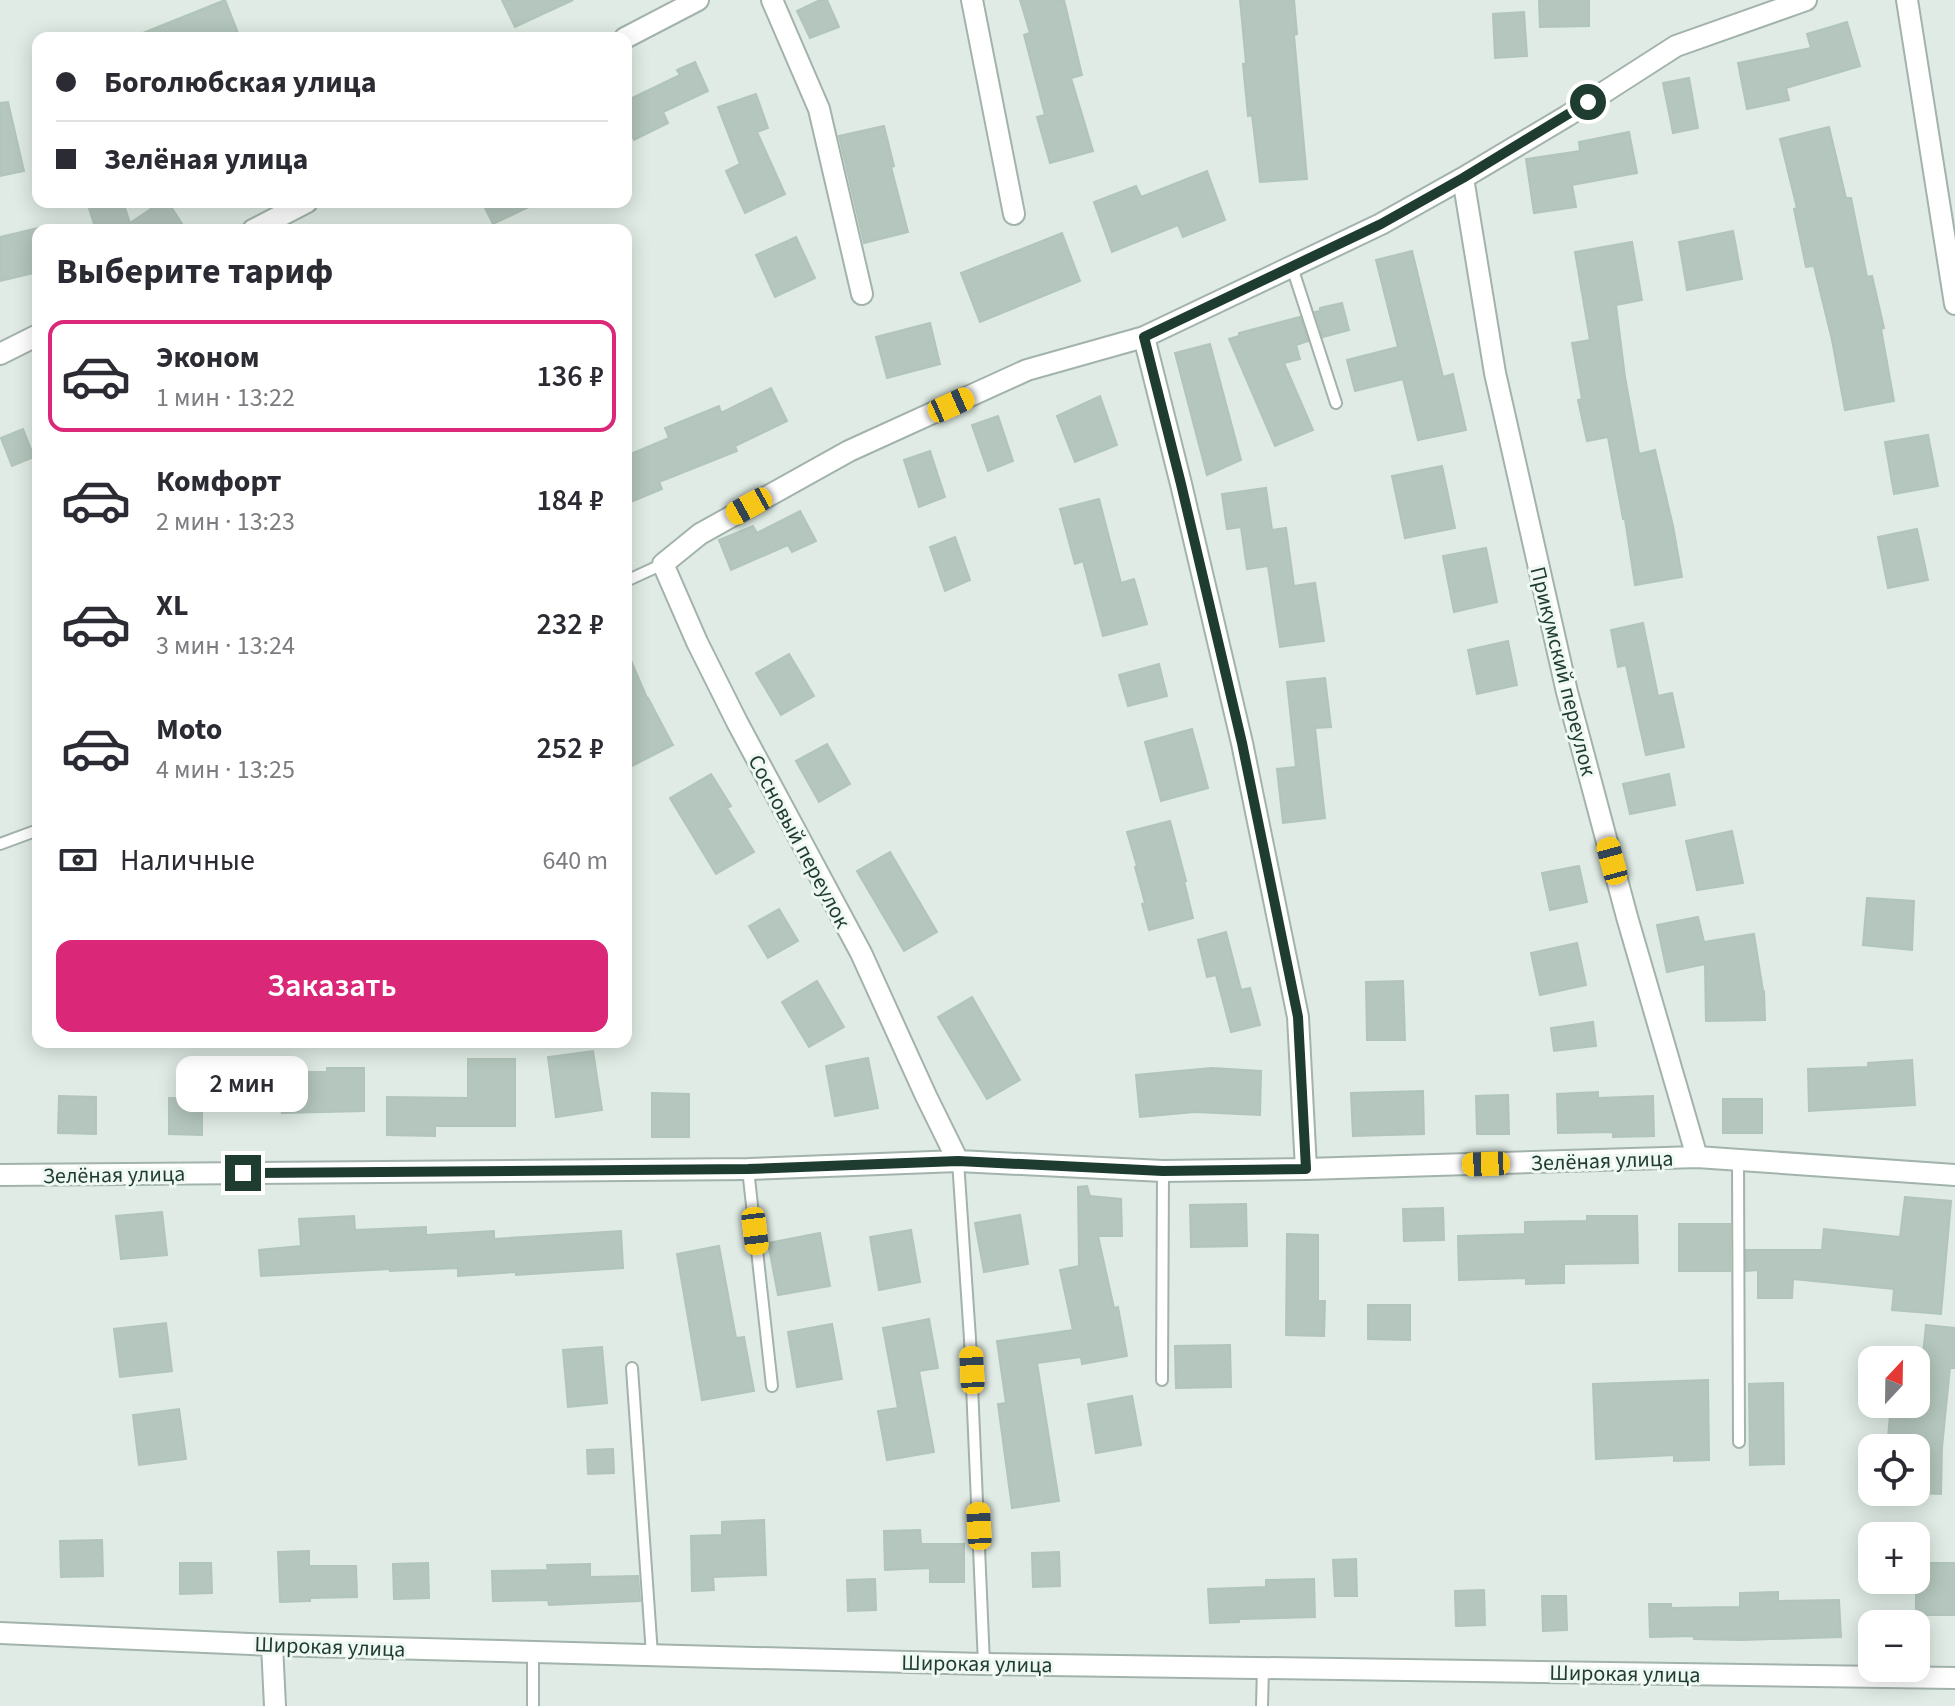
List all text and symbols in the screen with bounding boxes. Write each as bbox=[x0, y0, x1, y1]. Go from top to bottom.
text: Боголюбская улица bbox=[104, 61, 377, 104]
route start bbox=[1570, 84, 1606, 120]
text: Зелёная улица bbox=[104, 138, 308, 181]
text: Выберите тариф bbox=[56, 246, 333, 297]
text: Эконом bbox=[156, 336, 260, 379]
icon: car bbox=[60, 340, 132, 412]
text: 136 ₽ bbox=[536, 355, 604, 398]
text: 1 мин · 13:22 bbox=[156, 379, 295, 416]
car bbox=[924, 384, 978, 426]
text: Комфорт bbox=[156, 460, 282, 503]
icon: car bbox=[60, 464, 132, 536]
text: 184 ₽ bbox=[536, 479, 604, 522]
car bbox=[722, 484, 776, 528]
text: 2 мин · 13:23 bbox=[156, 503, 295, 540]
street label: Прикумский переулок bbox=[1522, 563, 1605, 779]
text: XL bbox=[156, 584, 189, 627]
icon: car bbox=[60, 588, 132, 660]
text: 232 ₽ bbox=[536, 603, 604, 646]
text: 3 мин · 13:24 bbox=[156, 627, 295, 664]
text: Moto bbox=[156, 708, 222, 751]
icon: car bbox=[60, 712, 132, 784]
text: 252 ₽ bbox=[536, 727, 604, 770]
street label: Сосновый переулок bbox=[740, 749, 858, 934]
text: 4 мин · 13:25 bbox=[156, 751, 295, 788]
car bbox=[1594, 835, 1630, 887]
icon: cash bbox=[56, 838, 100, 882]
text: Наличные bbox=[120, 839, 255, 882]
text: 640 m bbox=[542, 842, 608, 879]
button: Заказать bbox=[56, 940, 608, 1032]
callout: 2 мин bbox=[177, 1057, 309, 1113]
text: 2 мин bbox=[209, 1065, 275, 1102]
street label: Зелёная улица bbox=[1530, 1143, 1674, 1179]
car bbox=[1462, 1151, 1510, 1177]
route end bbox=[225, 1155, 261, 1191]
street label: Зелёная улица bbox=[43, 1158, 186, 1192]
car bbox=[740, 1206, 770, 1256]
car bbox=[959, 1345, 985, 1395]
north arrow bbox=[1858, 1346, 1930, 1418]
map controls bbox=[1858, 1346, 1930, 1682]
button: locate bbox=[1858, 1434, 1930, 1506]
car bbox=[966, 1501, 992, 1551]
button: + bbox=[1858, 1522, 1930, 1594]
button: − bbox=[1858, 1610, 1930, 1682]
street label: Широкая улица bbox=[254, 1628, 406, 1666]
street label: Широкая улица bbox=[901, 1647, 1053, 1681]
street label: Широкая улица bbox=[1549, 1657, 1701, 1691]

